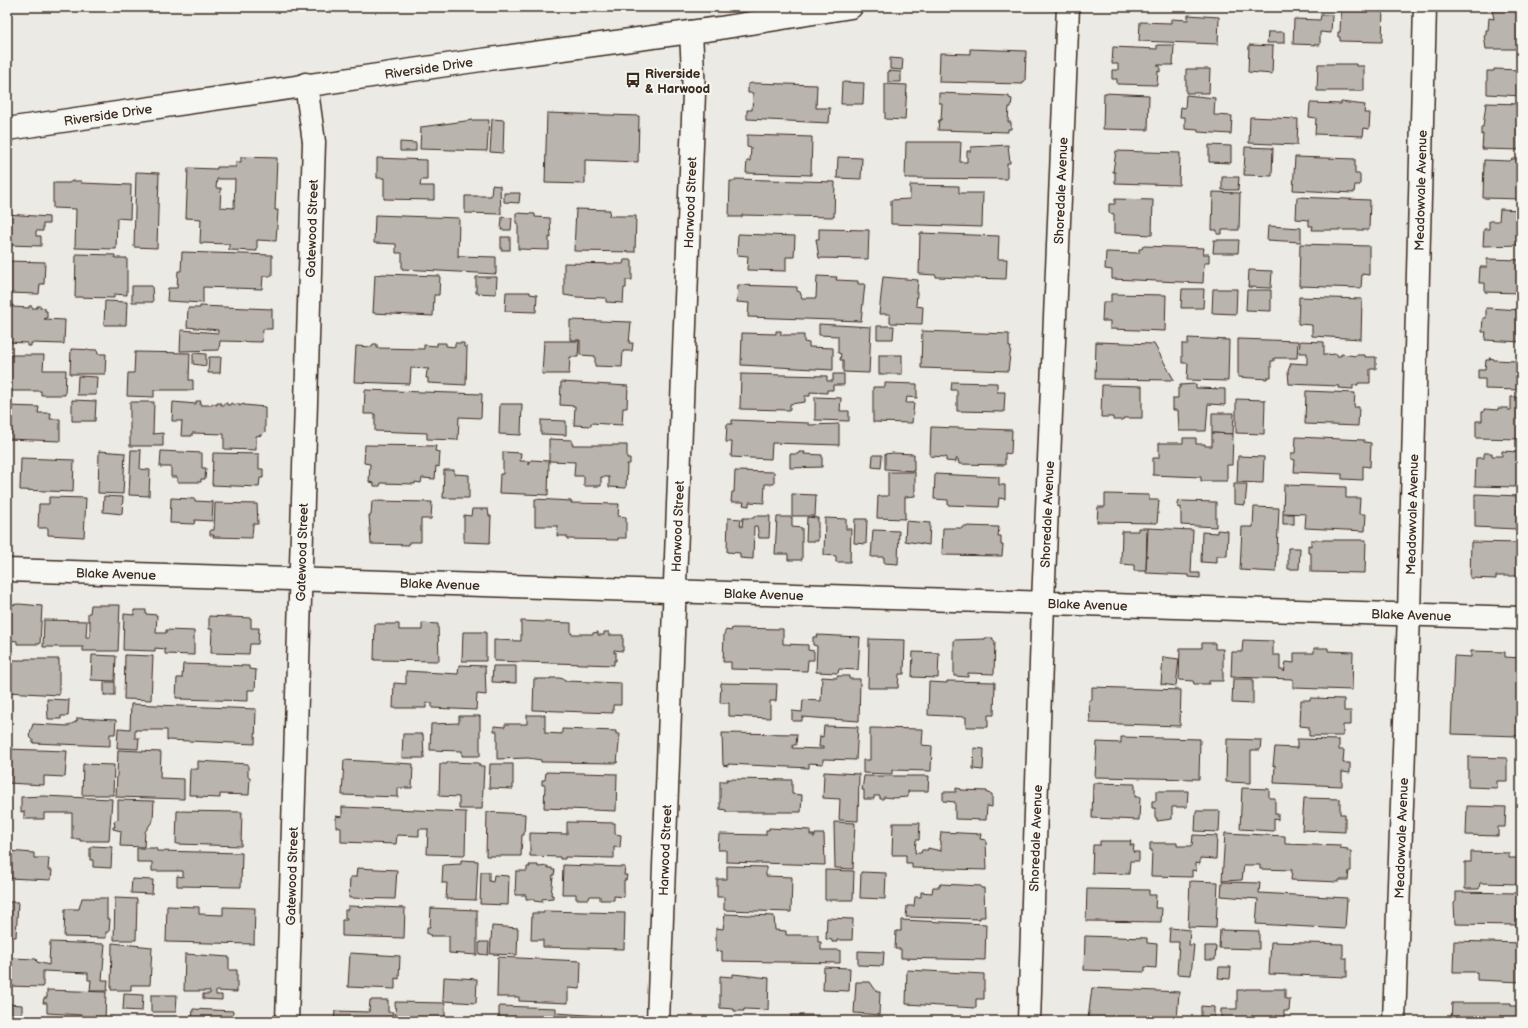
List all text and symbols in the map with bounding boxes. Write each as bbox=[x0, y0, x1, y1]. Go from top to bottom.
street label: Riverside Drive bbox=[383, 54, 474, 83]
place label: Riverside & Harwood bbox=[645, 66, 710, 97]
bus stop icon: Riverside & Harwood bbox=[624, 71, 642, 89]
street label: Riverside Drive bbox=[63, 101, 154, 130]
street label: Meadowvale Avenue bbox=[1412, 129, 1431, 251]
street label: Shoredale Avenue bbox=[1051, 136, 1072, 245]
street label: Harwood Street bbox=[681, 157, 701, 249]
street label: Gatewood Street bbox=[303, 179, 322, 278]
street label: Meadowvale Avenue bbox=[1403, 453, 1422, 575]
street label: Shoredale Avenue bbox=[1037, 460, 1058, 568]
street label: Harwood Street bbox=[668, 480, 688, 572]
street label: Gatewood Street bbox=[293, 503, 312, 602]
street label: Blake Avenue bbox=[76, 565, 157, 584]
street label: Blake Avenue bbox=[399, 575, 480, 594]
street label: Blake Avenue bbox=[723, 586, 804, 604]
street label: Blake Avenue bbox=[1047, 596, 1128, 615]
street label: Blake Avenue bbox=[1371, 606, 1452, 625]
street label: Meadowvale Avenue bbox=[1392, 777, 1412, 899]
street label: Shoredale Avenue bbox=[1026, 784, 1046, 892]
street label: Harwood Street bbox=[656, 804, 675, 896]
street label: Gatewood Street bbox=[283, 827, 302, 925]

